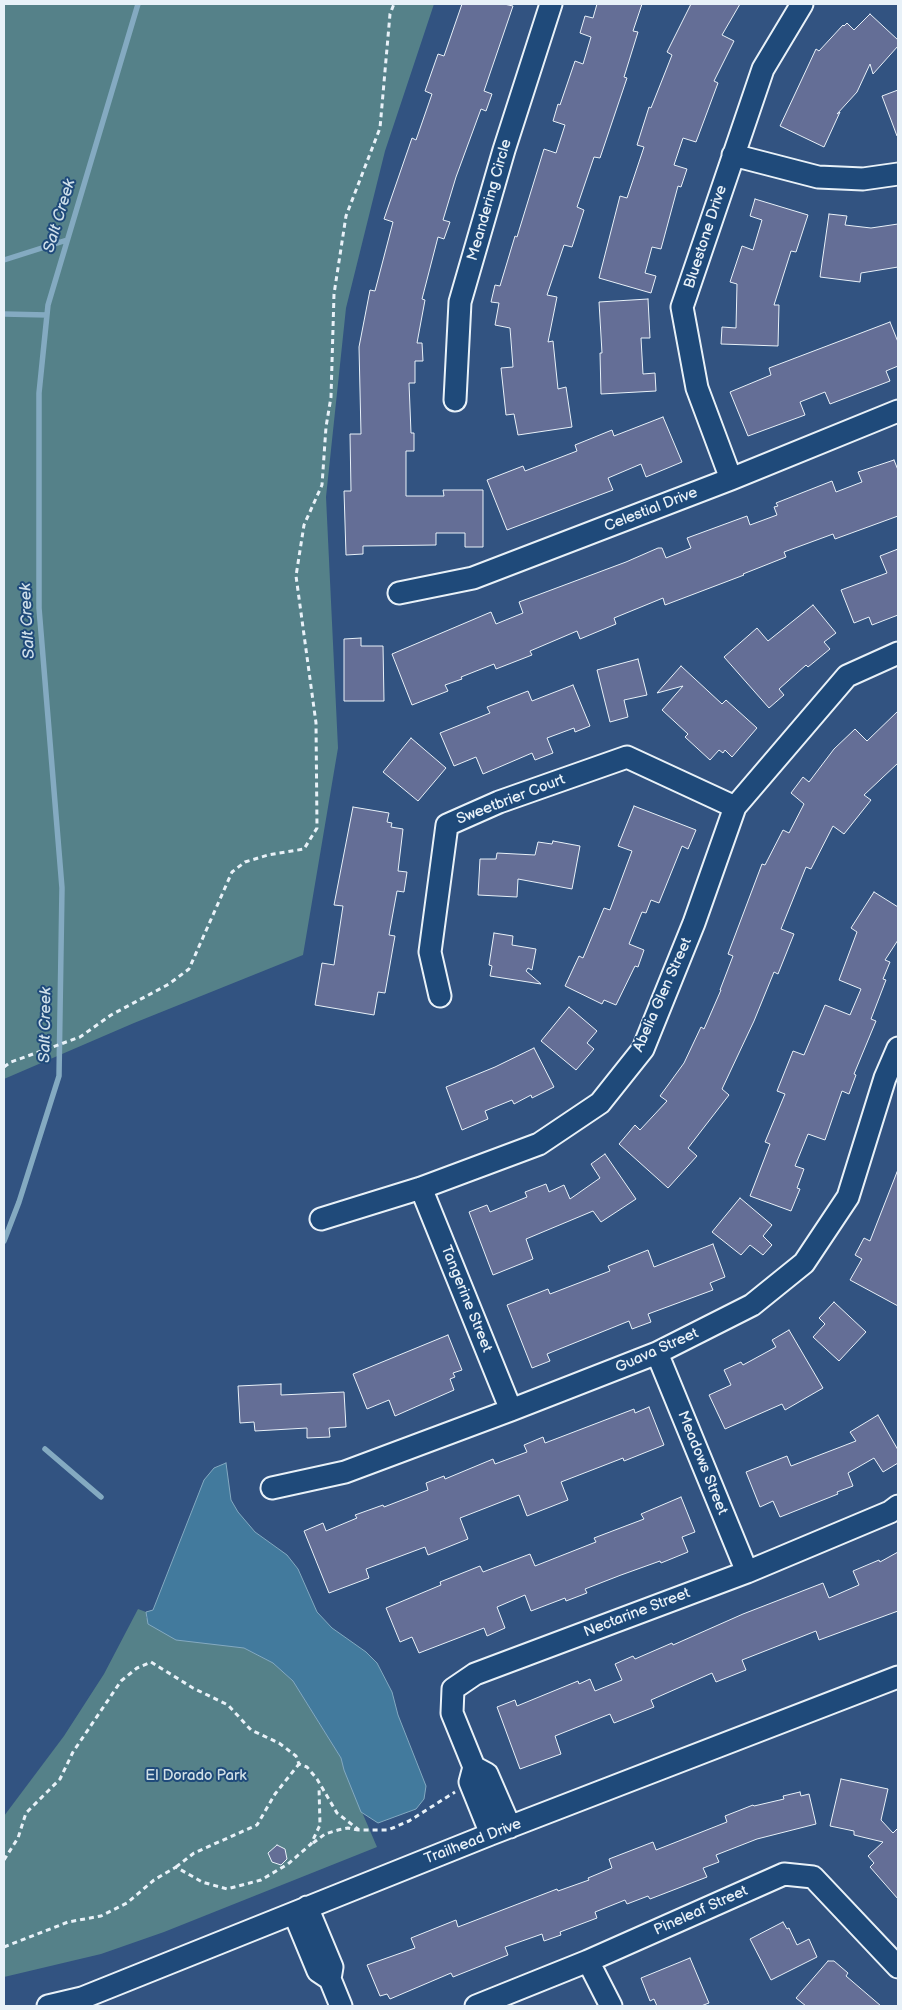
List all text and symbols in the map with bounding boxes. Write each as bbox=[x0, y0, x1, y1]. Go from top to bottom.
street label: Meandering Circle bbox=[464, 137, 516, 263]
water label: Salt Creek bbox=[40, 177, 80, 255]
street label: Bluestone Drive bbox=[681, 183, 731, 291]
street label: Celestial Drive bbox=[602, 484, 700, 536]
water label: Salt Creek bbox=[16, 583, 40, 659]
street label: Sweetbrier Court bbox=[454, 771, 568, 829]
street label: Abelia Glen Street bbox=[630, 935, 696, 1055]
water label: Salt Creek bbox=[36, 987, 56, 1063]
street label: Tangerine Street bbox=[436, 1243, 496, 1355]
street label: Guava Street bbox=[613, 1325, 701, 1377]
street label: Meadows Street bbox=[673, 1409, 731, 1517]
street label: Nectarine Street bbox=[581, 1584, 693, 1642]
park label: El Dorado Park bbox=[145, 1767, 247, 1785]
street label: Trailhead Drive bbox=[422, 1815, 524, 1869]
street label: Pineleaf Street bbox=[651, 1882, 751, 1940]

